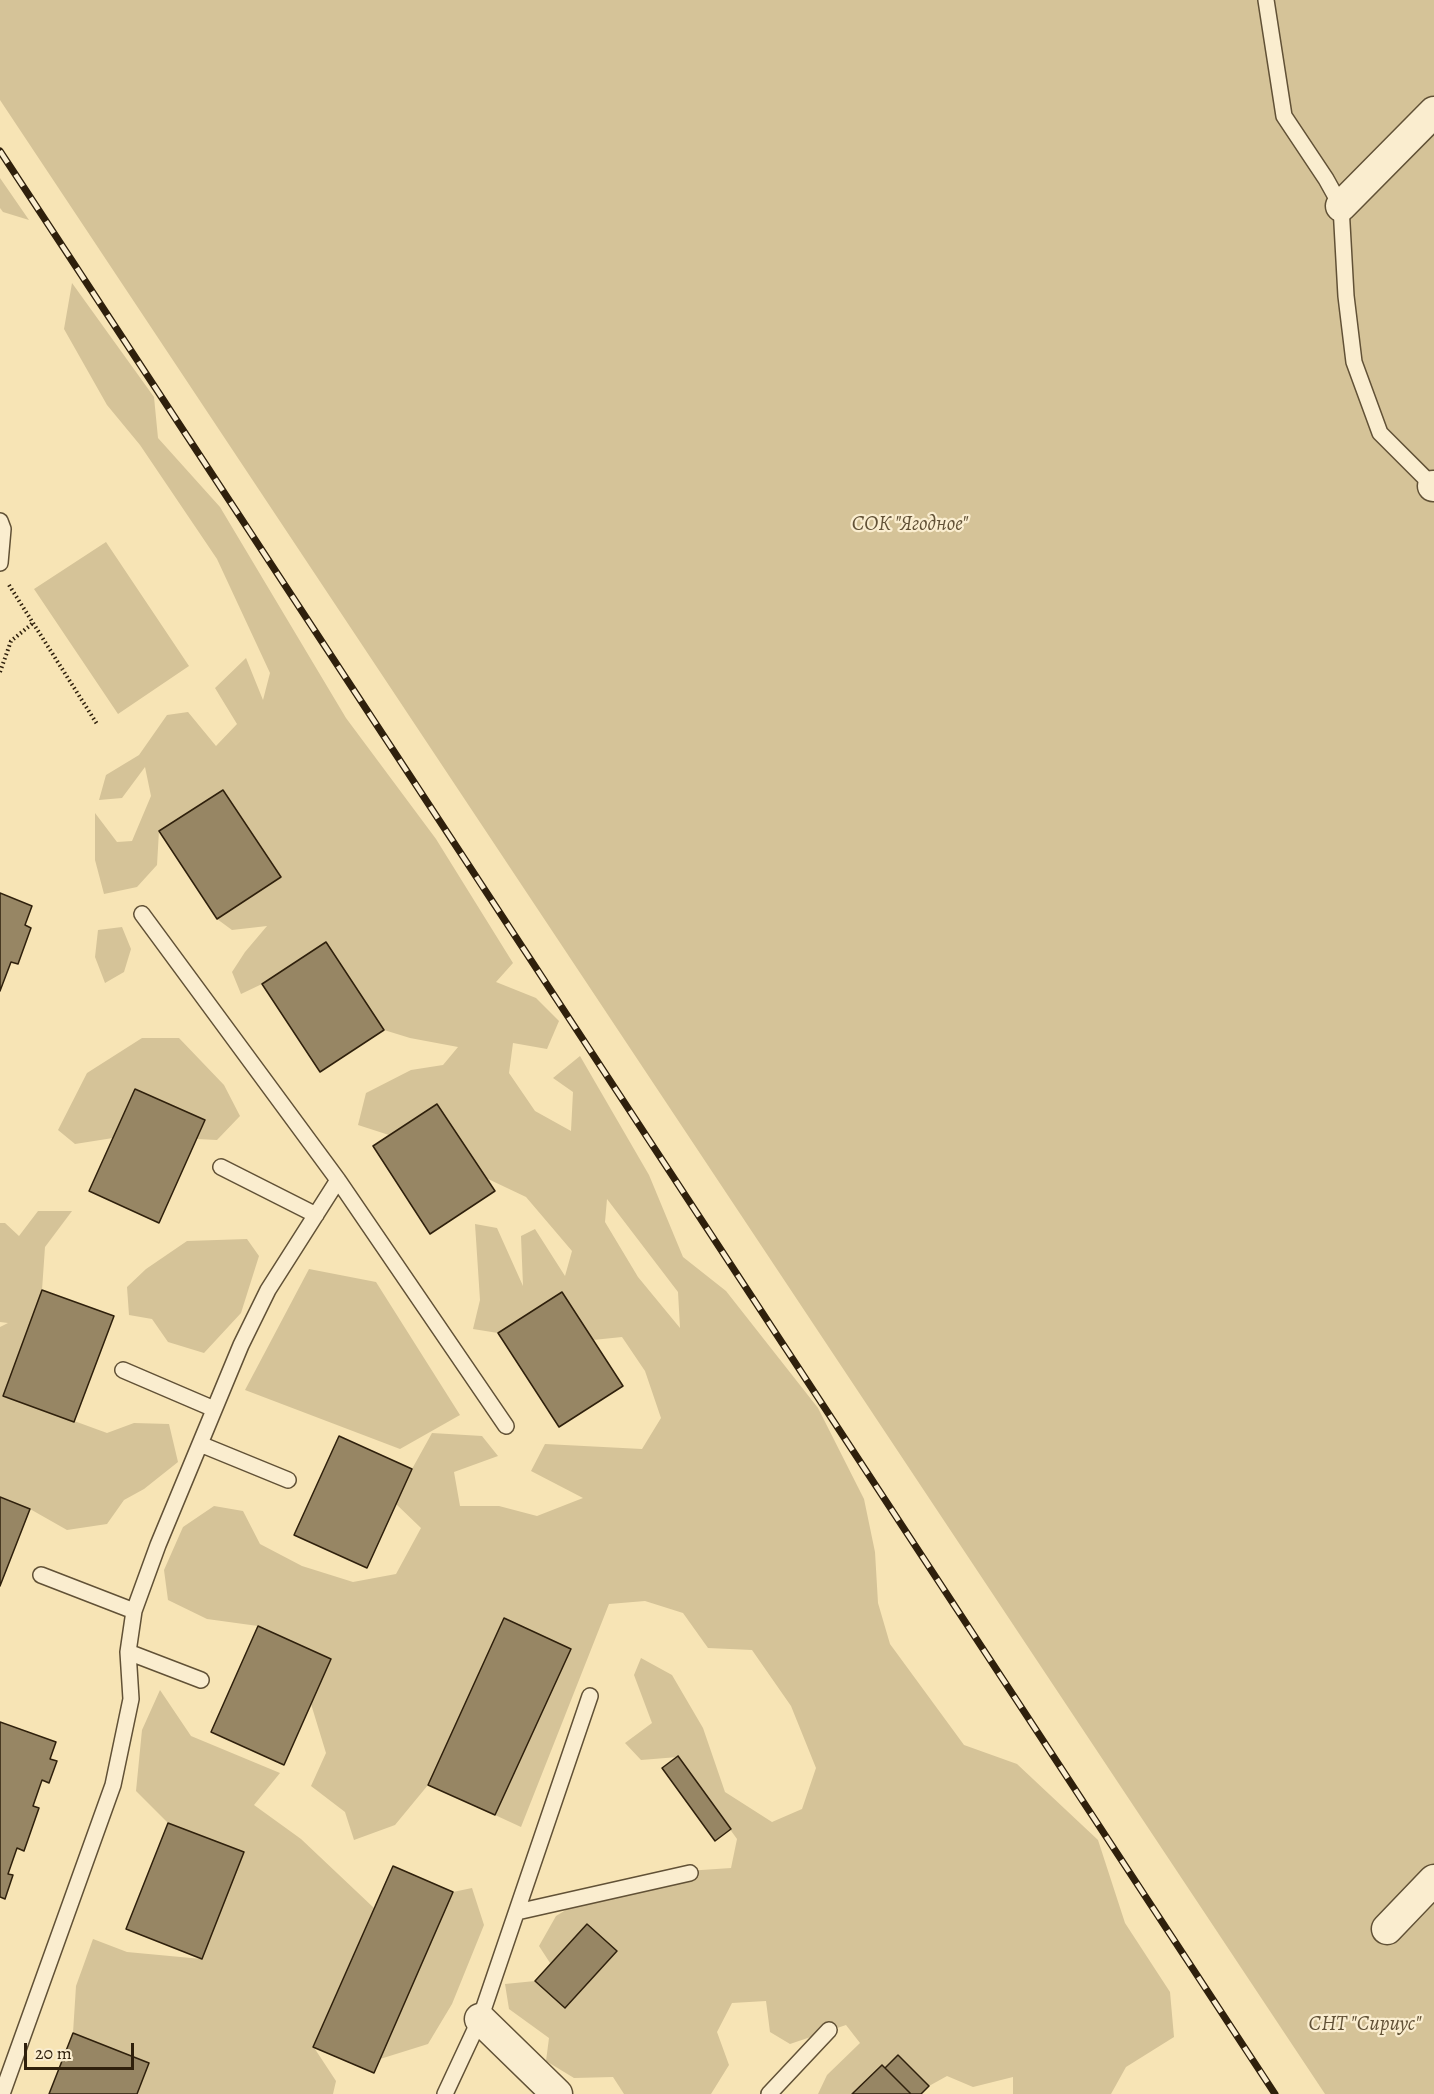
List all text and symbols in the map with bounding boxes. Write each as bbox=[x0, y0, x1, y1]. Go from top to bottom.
park label: СОК "Ягодное" bbox=[852, 512, 968, 538]
park label: СНТ "Сириус" bbox=[1309, 2012, 1421, 2038]
scale bar bbox=[27, 2031, 136, 2069]
text: 20 m bbox=[35, 2041, 72, 2065]

